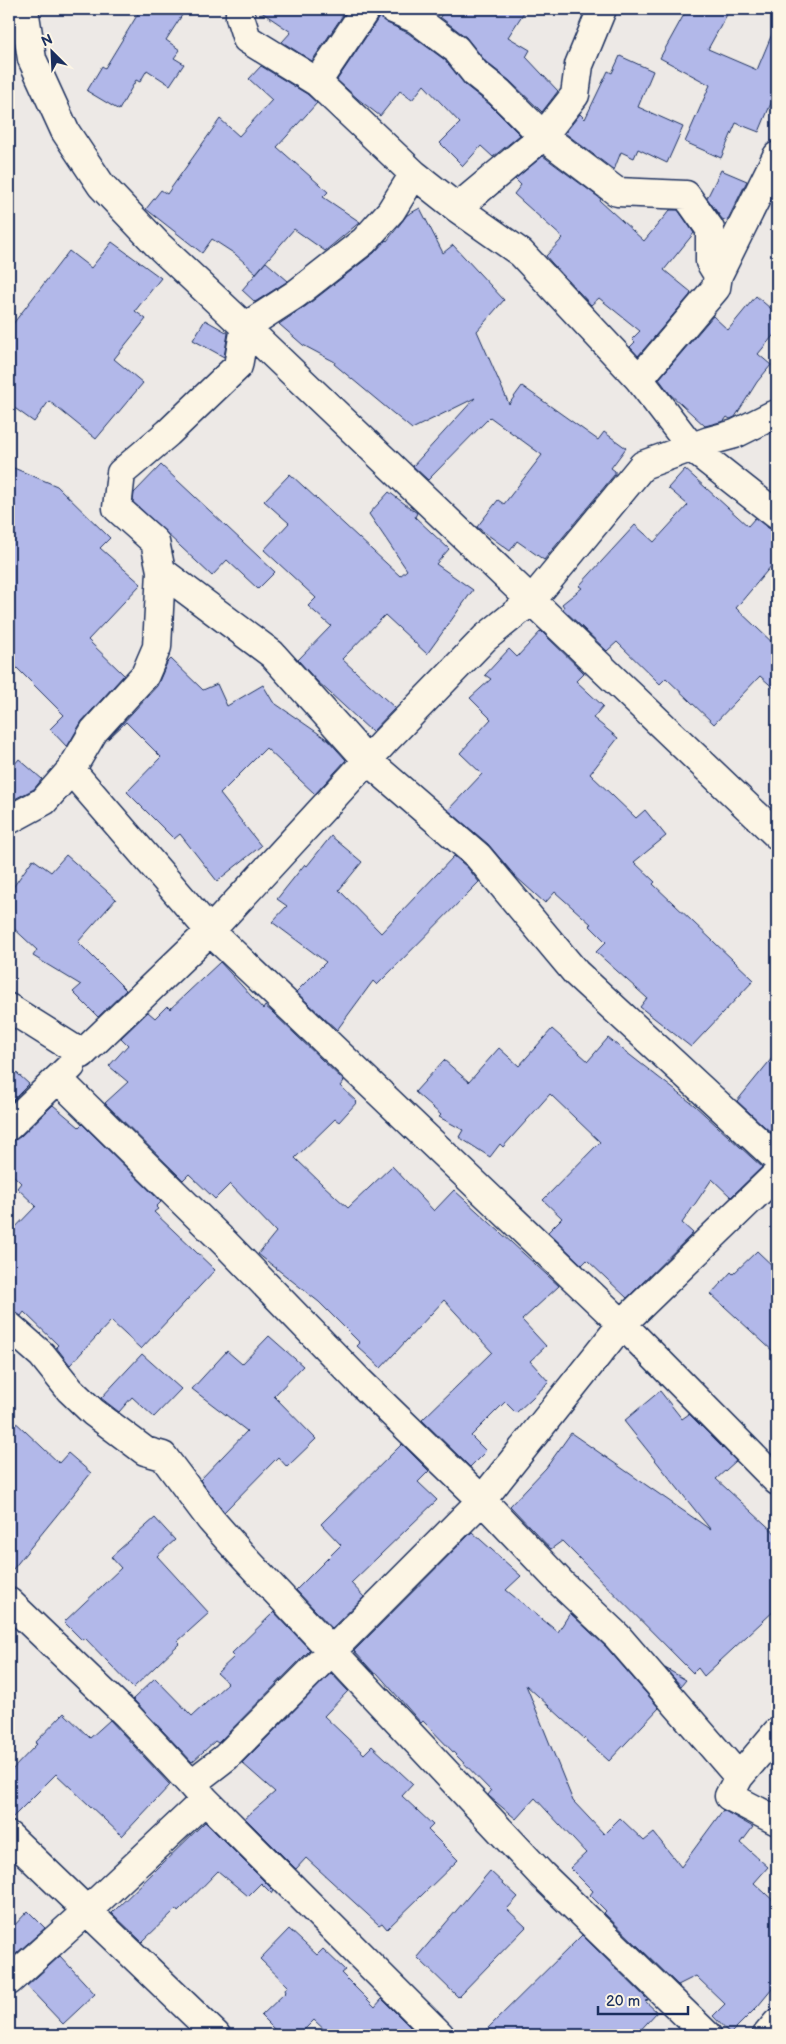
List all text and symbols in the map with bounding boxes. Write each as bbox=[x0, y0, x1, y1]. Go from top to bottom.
north arrow bbox=[28, 28, 78, 78]
text: N bbox=[39, 31, 55, 50]
scale bar bbox=[598, 1984, 688, 2016]
text: 20 m bbox=[606, 1992, 640, 2011]

